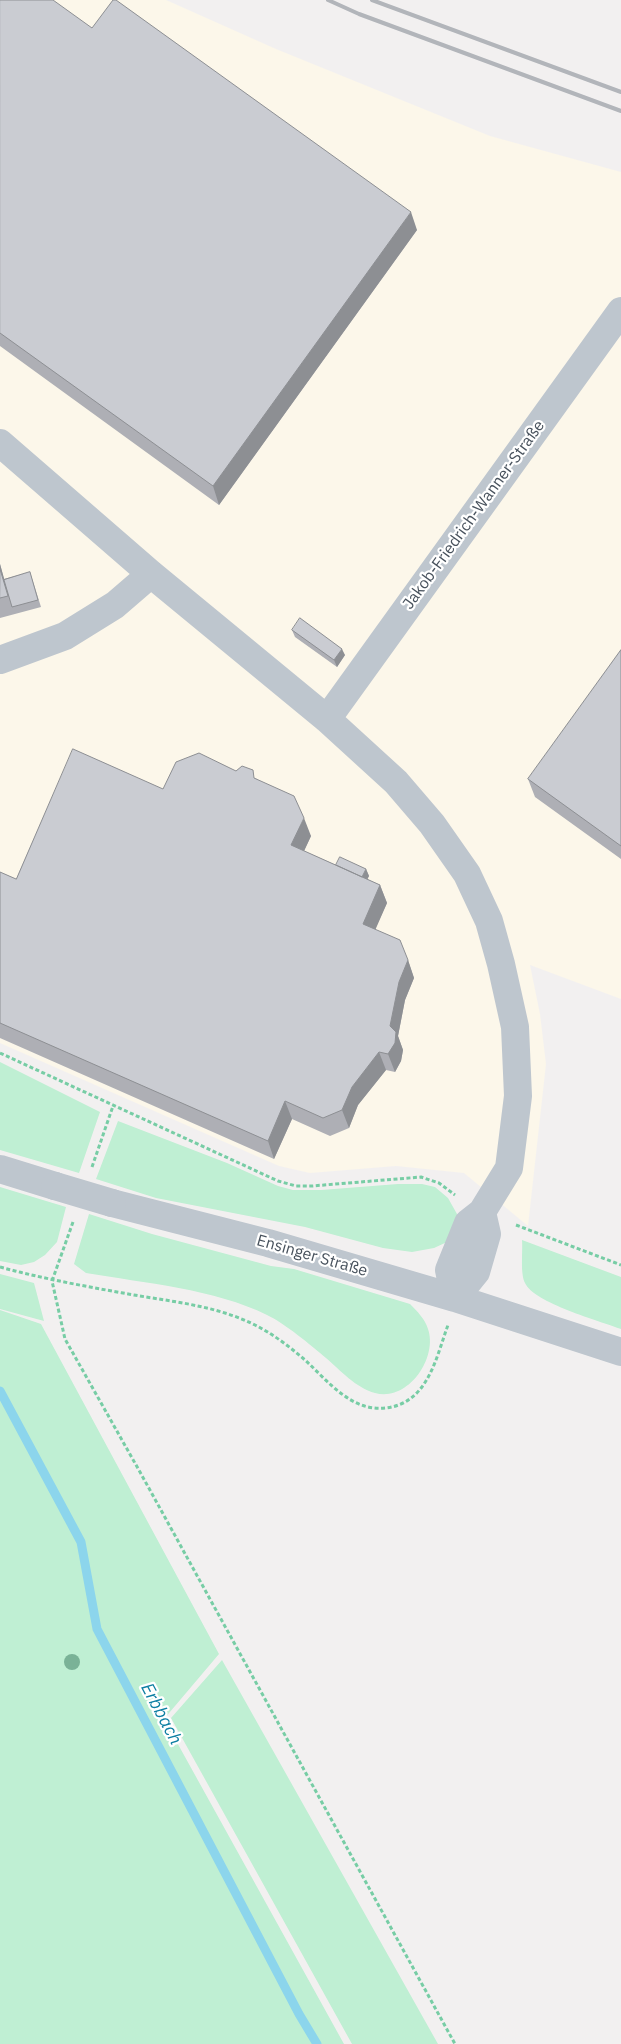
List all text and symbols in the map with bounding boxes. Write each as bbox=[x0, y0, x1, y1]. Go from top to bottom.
street label: Jakob-Friedrich-Wanner-Straße bbox=[399, 417, 549, 613]
street label: Ensinger Straße bbox=[254, 1231, 370, 1281]
water label: Erbbach bbox=[136, 1679, 186, 1749]

